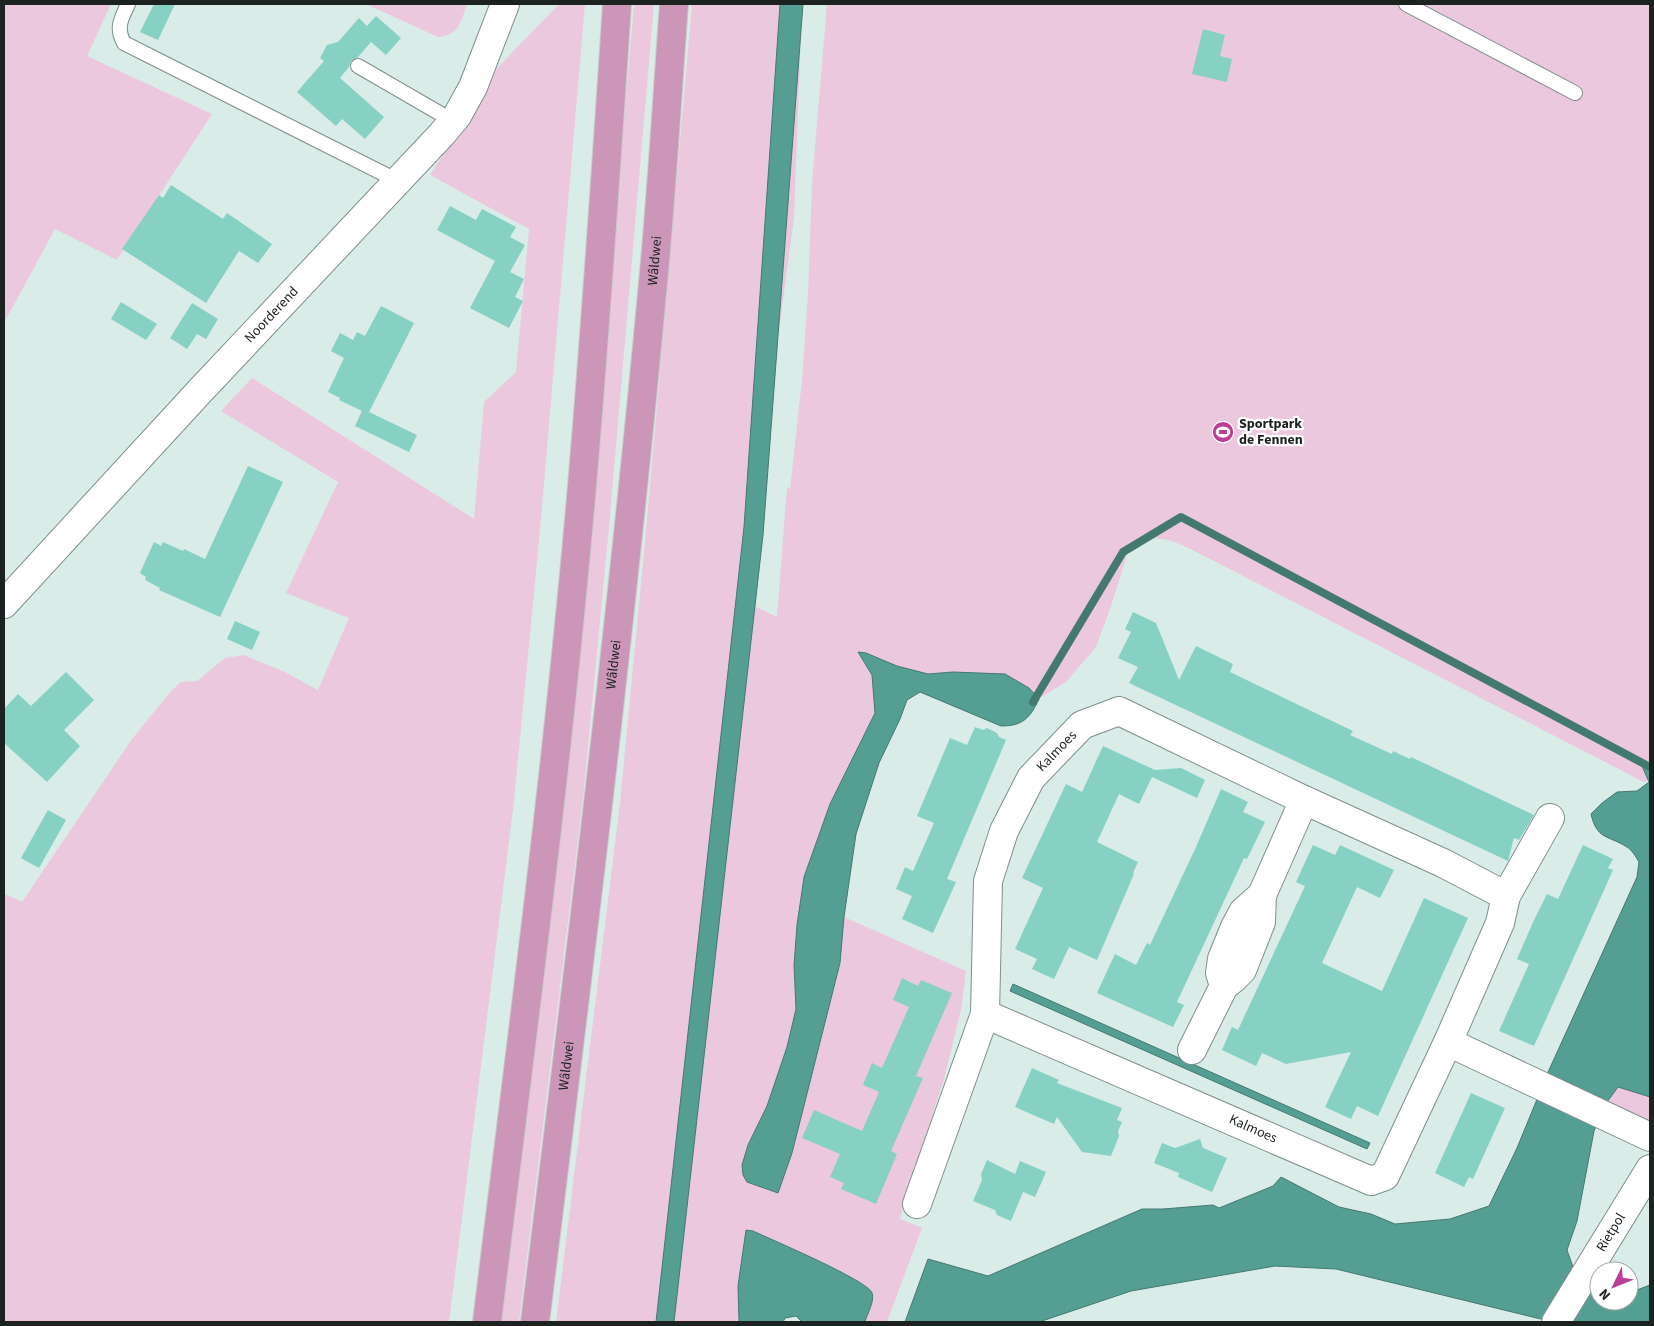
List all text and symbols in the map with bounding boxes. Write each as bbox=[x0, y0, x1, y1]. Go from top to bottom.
street label: Wâldwei bbox=[643, 235, 667, 286]
street label: Noorderend bbox=[240, 282, 303, 348]
place label: Sportpark de Fennen bbox=[1239, 414, 1303, 450]
sports icon: Sportpark de Fennen bbox=[1211, 420, 1235, 444]
street label: Wâldwei bbox=[601, 639, 627, 690]
street label: Kalmoes bbox=[1032, 726, 1082, 776]
street label: Wâldwei bbox=[554, 1040, 580, 1092]
street label: Kalmoes bbox=[1226, 1110, 1280, 1149]
street label: Rietpol bbox=[1591, 1209, 1631, 1256]
north arrow bbox=[1589, 1261, 1639, 1311]
text: N bbox=[1595, 1284, 1616, 1304]

